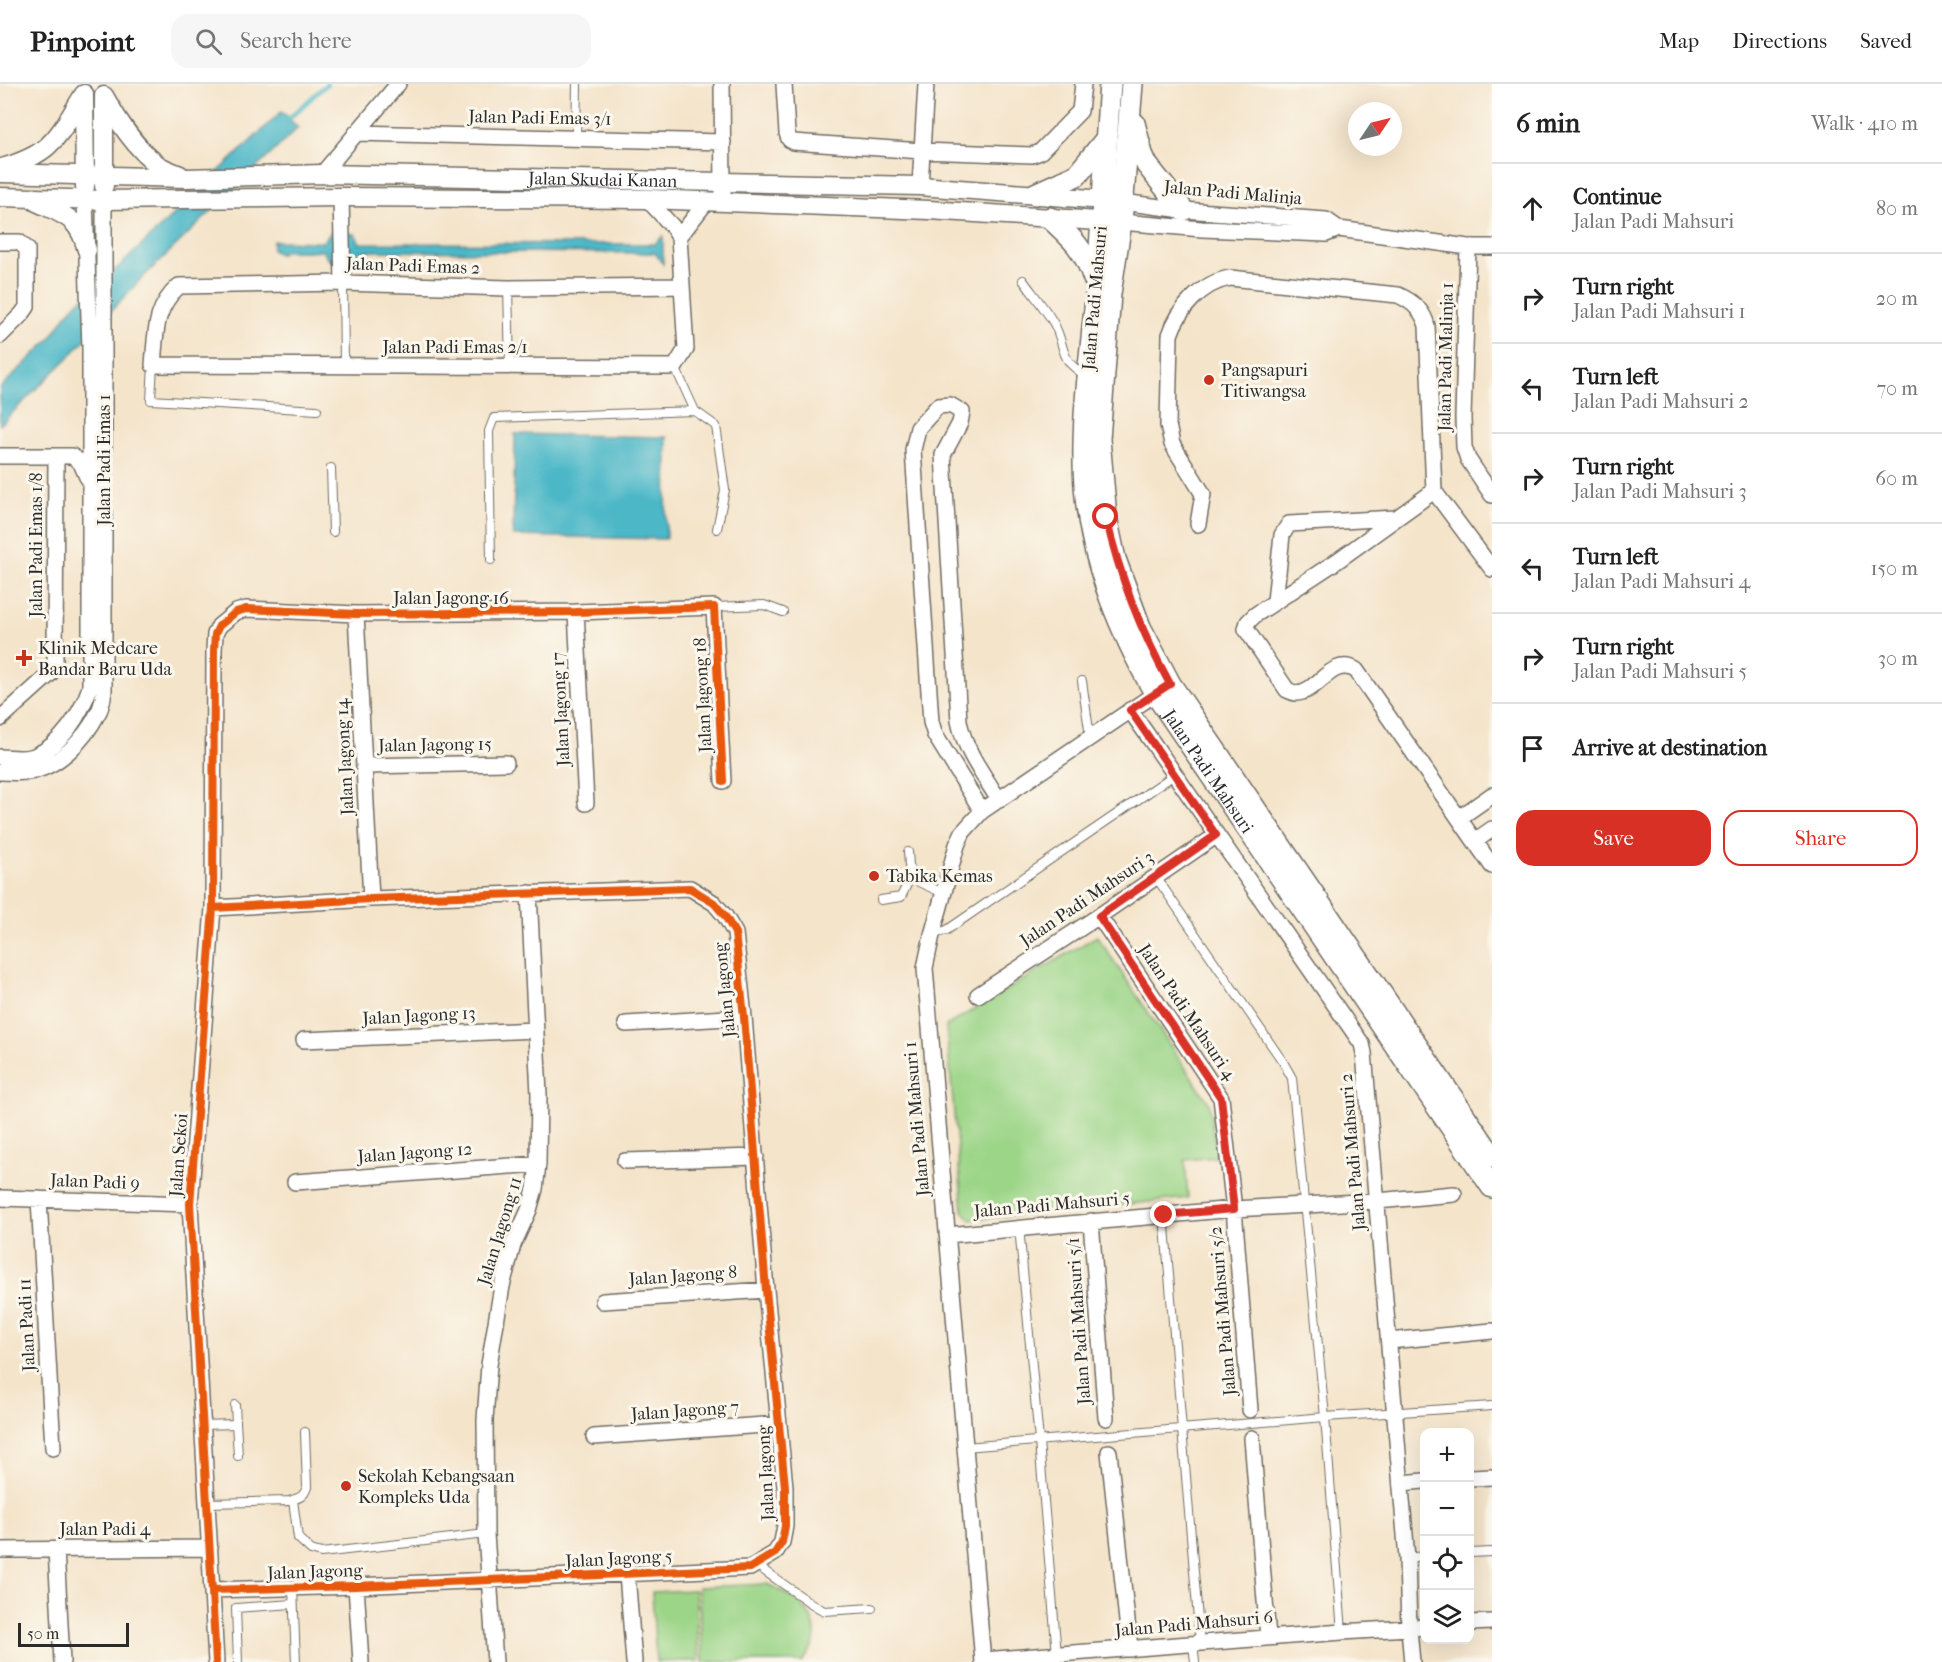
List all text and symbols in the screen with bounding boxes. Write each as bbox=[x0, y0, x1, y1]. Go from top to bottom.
search box bbox=[171, 14, 591, 68]
text: Pinpoint bbox=[30, 25, 135, 58]
icon: search bbox=[192, 25, 225, 58]
text: Search here bbox=[240, 28, 352, 54]
text: Map bbox=[1659, 29, 1699, 53]
text: Directions bbox=[1732, 29, 1827, 53]
text: Saved bbox=[1860, 29, 1912, 53]
north arrow bbox=[1348, 102, 1402, 156]
street label: Jalan Padi Emas 3/1 bbox=[466, 106, 612, 130]
text: 6 min bbox=[1516, 108, 1580, 139]
text: Walk · 410 m bbox=[1811, 112, 1918, 135]
street label: Jalan Skudai Kanan bbox=[526, 168, 678, 192]
street label: Jalan Padi Malinja bbox=[1161, 176, 1304, 210]
text: Continue bbox=[1573, 184, 1662, 210]
icon: ahead bbox=[1516, 192, 1549, 225]
text: 80 m bbox=[1876, 197, 1918, 220]
text: Jalan Padi Mahsuri bbox=[1573, 210, 1734, 233]
street label: Jalan Padi Mahsuri bbox=[1078, 224, 1112, 373]
street label: Jalan Padi Emas 2 bbox=[344, 253, 480, 279]
text: Turn right bbox=[1573, 274, 1674, 300]
street label: Jalan Padi Malinja 1 bbox=[1434, 282, 1458, 434]
icon: right bbox=[1516, 282, 1549, 315]
text: 20 m bbox=[1876, 287, 1918, 310]
text: Jalan Padi Mahsuri 1 bbox=[1573, 300, 1746, 323]
street label: Jalan Padi Emas 2/1 bbox=[380, 337, 528, 358]
place label: Pangsapuri Titiwangsa bbox=[1221, 360, 1309, 402]
text: Turn left bbox=[1573, 364, 1659, 390]
icon: left bbox=[1516, 372, 1549, 405]
marker: Pangsapuri Titiwangsa bbox=[1202, 373, 1216, 387]
text: 70 m bbox=[1876, 377, 1918, 400]
text: Jalan Padi Mahsuri 2 bbox=[1573, 390, 1749, 413]
street label: Jalan Padi Emas 1 bbox=[94, 394, 115, 528]
text: Turn right bbox=[1573, 454, 1674, 480]
icon: right bbox=[1516, 462, 1549, 495]
text: 60 m bbox=[1875, 467, 1918, 490]
street label: Jalan Padi Emas 1/8 bbox=[26, 473, 47, 619]
text: Jalan Padi Mahsuri 3 bbox=[1573, 480, 1747, 503]
route start bbox=[1092, 503, 1118, 529]
text: Turn left bbox=[1573, 544, 1659, 570]
icon: left bbox=[1516, 552, 1549, 585]
text: 150 m bbox=[1870, 557, 1918, 580]
text: Jalan Padi Mahsuri 4 bbox=[1573, 570, 1750, 593]
street label: Jalan Jagong 16 bbox=[391, 588, 509, 609]
text: Turn right bbox=[1573, 634, 1674, 660]
street label: Jalan Jagong 18 bbox=[690, 637, 717, 755]
place label: Klinik Medcare Bandar Baru Uda bbox=[38, 638, 173, 680]
icon: right bbox=[1516, 642, 1549, 675]
text: 30 m bbox=[1878, 647, 1918, 670]
marker: Klinik Medcare Bandar Baru Uda bbox=[15, 649, 33, 667]
street label: Jalan Jagong 17 bbox=[547, 651, 575, 769]
text: Jalan Padi Mahsuri 5 bbox=[1573, 660, 1747, 683]
street label: Jalan Jagong 14 bbox=[331, 698, 359, 818]
street label: Jalan Padi Mahsuri bbox=[1158, 704, 1258, 838]
icon: arrive bbox=[1516, 732, 1549, 765]
street label: Jalan Jagong 15 bbox=[376, 734, 492, 757]
text: Arrive at destination bbox=[1573, 735, 1767, 761]
button: Save bbox=[1516, 810, 1711, 866]
button: Share bbox=[1723, 810, 1918, 866]
street label: Jalan Padi Mahsuri 3 bbox=[1015, 847, 1158, 953]
place label: Tabika Kemas bbox=[886, 866, 993, 887]
marker: Tabika Kemas bbox=[867, 869, 881, 883]
street label: Jalan Padi Mahsuri 4 bbox=[1133, 938, 1241, 1084]
street label: Jalan Jagong bbox=[710, 941, 741, 1041]
street label: Jalan Jagong 13 bbox=[360, 1003, 476, 1030]
street label: Jalan Padi Mahsuri 1 bbox=[900, 1041, 934, 1199]
street label: Jalan Padi Mahsuri 2 bbox=[1336, 1072, 1371, 1234]
street label: Jalan Sekoi bbox=[165, 1112, 192, 1200]
street label: Jalan Jagong 12 bbox=[355, 1139, 473, 1168]
street label: Jalan Padi 9 bbox=[48, 1170, 140, 1194]
street label: Jalan Jagong 11 bbox=[473, 1174, 526, 1290]
street label: Jalan Padi Mahsuri 5 bbox=[971, 1188, 1131, 1222]
route end bbox=[1150, 1201, 1176, 1227]
street label: Jalan Padi Mahsuri 5/2 bbox=[1205, 1225, 1241, 1399]
street label: Jalan Padi Mahsuri 5/1 bbox=[1063, 1237, 1095, 1407]
street label: Jalan Jagong 8 bbox=[626, 1262, 738, 1290]
street label: Jalan Padi 11 bbox=[14, 1278, 40, 1374]
street label: Jalan Jagong 7 bbox=[628, 1397, 740, 1425]
street label: Jalan Jagong bbox=[753, 1424, 779, 1523]
map controls bbox=[1420, 1428, 1474, 1644]
button: + bbox=[1420, 1428, 1474, 1482]
place label: Sekolah Kebangsaan Kompleks Uda bbox=[358, 1466, 515, 1508]
marker: Sekolah Kebangsaan Kompleks Uda bbox=[339, 1479, 353, 1493]
button: − bbox=[1420, 1482, 1474, 1536]
street label: Jalan Padi 4 bbox=[58, 1519, 151, 1540]
button: locate bbox=[1420, 1536, 1474, 1590]
street label: Jalan Jagong 5 bbox=[563, 1546, 673, 1572]
street label: Jalan Jagong bbox=[265, 1560, 364, 1584]
button: layers bbox=[1420, 1590, 1474, 1644]
street label: Jalan Padi Mahsuri 6 bbox=[1112, 1607, 1274, 1642]
scale bar bbox=[18, 1620, 129, 1648]
text: 50 m bbox=[27, 1624, 59, 1643]

